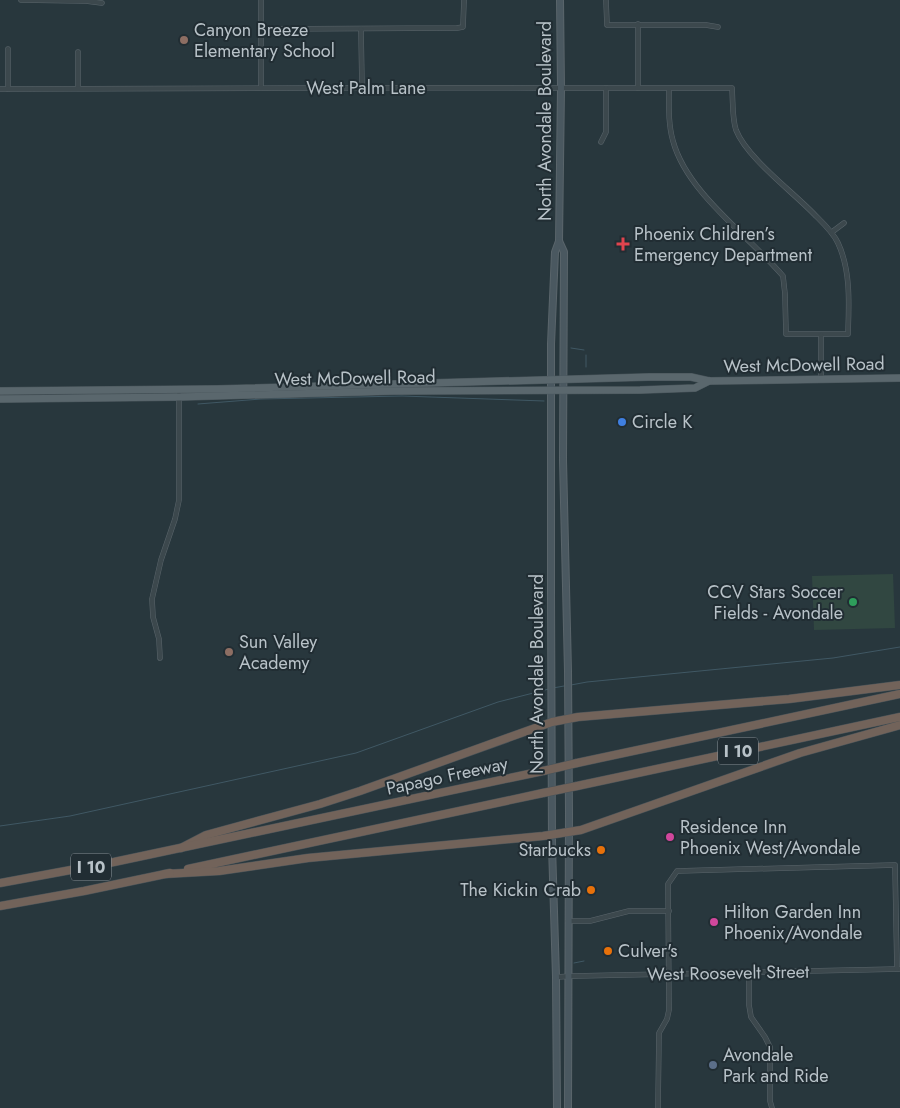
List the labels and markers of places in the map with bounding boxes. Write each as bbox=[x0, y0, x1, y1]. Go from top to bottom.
place label: Canyon Breeze Elementary School bbox=[194, 17, 335, 64]
marker: Canyon Breeze Elementary School bbox=[178, 34, 190, 46]
place label: Phoenix Children’s Emergency Department bbox=[634, 221, 813, 268]
marker: Phoenix Children’s Emergency Department bbox=[616, 237, 630, 251]
place label: Circle K bbox=[632, 409, 693, 435]
marker: Circle K bbox=[616, 416, 628, 428]
place label: CCV Stars Soccer Fields - Avondale bbox=[707, 579, 844, 626]
marker: CCV Stars Soccer Fields - Avondale bbox=[847, 596, 859, 608]
place label: Sun Valley Academy bbox=[239, 629, 317, 676]
marker: Sun Valley Academy bbox=[223, 646, 235, 658]
place label: Residence Inn Phoenix West/Avondale bbox=[680, 814, 860, 861]
marker: Residence Inn Phoenix West/Avondale bbox=[664, 831, 676, 843]
place label: Starbucks bbox=[518, 837, 591, 863]
marker: Starbucks bbox=[595, 844, 607, 856]
place label: The Kickin Crab bbox=[460, 877, 581, 903]
marker: The Kickin Crab bbox=[585, 884, 597, 896]
place label: Hilton Garden Inn Phoenix/Avondale bbox=[724, 899, 862, 946]
marker: Hilton Garden Inn Phoenix/Avondale bbox=[708, 916, 720, 928]
place label: Culver's bbox=[618, 938, 678, 964]
marker: Culver's bbox=[602, 945, 614, 957]
place label: Avondale Park and Ride bbox=[723, 1042, 829, 1089]
marker: Avondale Park and Ride bbox=[707, 1059, 719, 1071]

